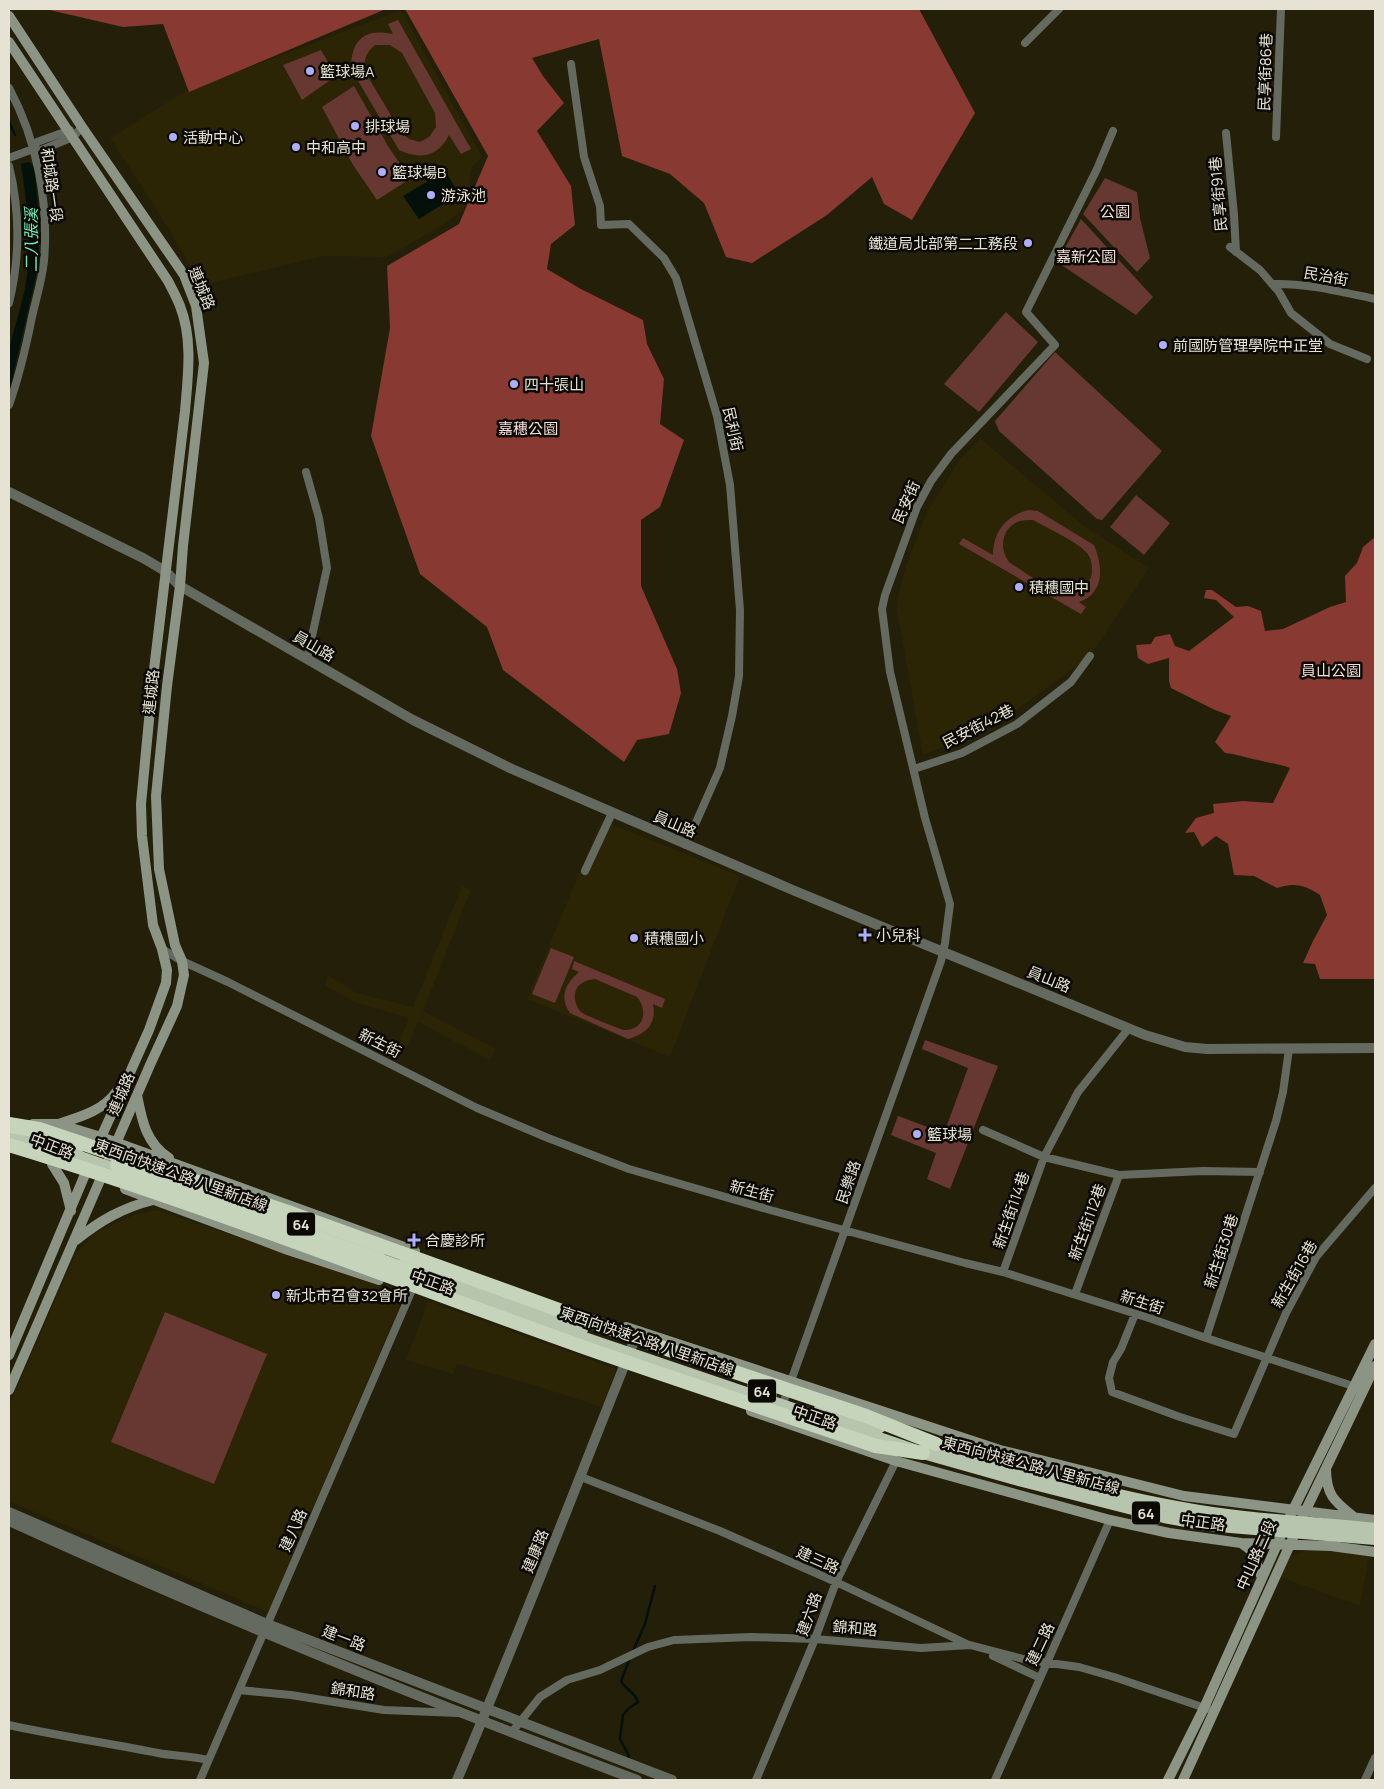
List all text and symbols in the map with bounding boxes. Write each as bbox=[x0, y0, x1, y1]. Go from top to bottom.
street label: 民享街86巷 bbox=[1253, 33, 1277, 111]
place label: 籃球場A bbox=[320, 61, 375, 82]
marker: 籃球場A bbox=[304, 65, 316, 77]
place label: 排球場 bbox=[365, 116, 410, 137]
marker: 排球場 bbox=[349, 120, 361, 132]
place label: 活動中心 bbox=[183, 127, 243, 148]
marker: 活動中心 bbox=[167, 131, 179, 143]
place label: 中和高中 bbox=[306, 137, 366, 158]
marker: 中和高中 bbox=[290, 141, 302, 153]
street label: 和城路一段 bbox=[36, 146, 68, 224]
street label: 民享街91巷 bbox=[1204, 156, 1232, 232]
place label: 籃球場B bbox=[392, 162, 446, 183]
marker: 籃球場B bbox=[376, 166, 388, 178]
place label: 游泳池 bbox=[441, 185, 486, 206]
marker: 游泳池 bbox=[425, 189, 437, 201]
park label: 公園 bbox=[1100, 201, 1130, 222]
water label: 二八張溪 bbox=[20, 206, 42, 272]
place label: 鐵道局北部第二工務段 bbox=[868, 233, 1018, 254]
marker: 鐵道局北部第二工務段 bbox=[1022, 237, 1034, 249]
park label: 嘉新公園 bbox=[1056, 246, 1116, 267]
street label: 民治街 bbox=[1302, 262, 1350, 290]
street label: 連城路 bbox=[184, 263, 220, 313]
place label: 前國防管理學院中正堂 bbox=[1173, 335, 1323, 356]
marker: 前國防管理學院中正堂 bbox=[1157, 339, 1169, 351]
place label: 四十張山 bbox=[524, 374, 584, 395]
marker: 四十張山 bbox=[508, 378, 520, 390]
street label: 民利街 bbox=[718, 405, 748, 453]
park label: 嘉穗公園 bbox=[498, 418, 558, 439]
street label: 民安街 bbox=[887, 477, 925, 527]
place label: 積穗國中 bbox=[1029, 577, 1089, 598]
marker: 積穗國中 bbox=[1013, 581, 1025, 593]
street label: 員山路 bbox=[289, 626, 339, 666]
park label: 員山公園 bbox=[1301, 660, 1361, 681]
street label: 連城路 bbox=[138, 669, 164, 715]
street label: 民安街42巷 bbox=[939, 699, 1017, 753]
street label: 員山路 bbox=[650, 806, 700, 842]
place label: 小兒科 bbox=[876, 925, 921, 946]
place label: 積穗國小 bbox=[644, 928, 704, 949]
marker: 小兒科 bbox=[858, 928, 872, 942]
marker: 積穗國小 bbox=[628, 932, 640, 944]
street label: 員山路 bbox=[1024, 961, 1074, 997]
street label: 新生街 bbox=[355, 1023, 405, 1063]
street label: 連城路 bbox=[103, 1069, 139, 1119]
place label: 籃球場 bbox=[927, 1124, 972, 1145]
street label: 中正路 bbox=[27, 1128, 77, 1164]
marker: 籃球場 bbox=[911, 1128, 923, 1140]
street label: 東西向快速公路 八里新店線 bbox=[91, 1134, 271, 1216]
street label: 民樂路 bbox=[831, 1157, 865, 1207]
street label: 新生街114巷 bbox=[988, 1169, 1034, 1251]
street label: 新生街 bbox=[728, 1175, 776, 1207]
street label: 新生街112巷 bbox=[1063, 1181, 1111, 1263]
street label: 新生街30巷 bbox=[1199, 1211, 1243, 1291]
road number: 64 bbox=[287, 1212, 315, 1236]
place label: 合慶診所 bbox=[425, 1230, 485, 1251]
marker: 合慶診所 bbox=[407, 1233, 421, 1247]
street label: 新生街16巷 bbox=[1266, 1236, 1322, 1312]
street label: 中正路 bbox=[408, 1264, 458, 1300]
place label: 新北市召會32會所 bbox=[286, 1285, 408, 1306]
street label: 新生街 bbox=[1117, 1285, 1167, 1319]
marker: 新北市召會32會所 bbox=[270, 1289, 282, 1301]
street label: 東西向快速公路 八里新店線 bbox=[557, 1301, 737, 1381]
road number: 64 bbox=[748, 1380, 776, 1402]
street label: 中正路 bbox=[790, 1400, 840, 1434]
street label: 東西向快速公路 八里新店線 bbox=[940, 1431, 1122, 1499]
road number: 64 bbox=[1132, 1502, 1160, 1525]
street label: 建八路 bbox=[274, 1505, 312, 1555]
street label: 中正路 bbox=[1179, 1508, 1227, 1536]
street label: 中山路二段 bbox=[1231, 1516, 1281, 1594]
street label: 建康路 bbox=[517, 1526, 553, 1576]
street label: 建三路 bbox=[793, 1541, 843, 1579]
street label: 建六路 bbox=[791, 1589, 827, 1639]
street label: 錦和路 bbox=[832, 1616, 878, 1640]
street label: 建二路 bbox=[1021, 1619, 1059, 1669]
street label: 建一路 bbox=[319, 1620, 369, 1656]
street label: 錦和路 bbox=[329, 1677, 377, 1705]

